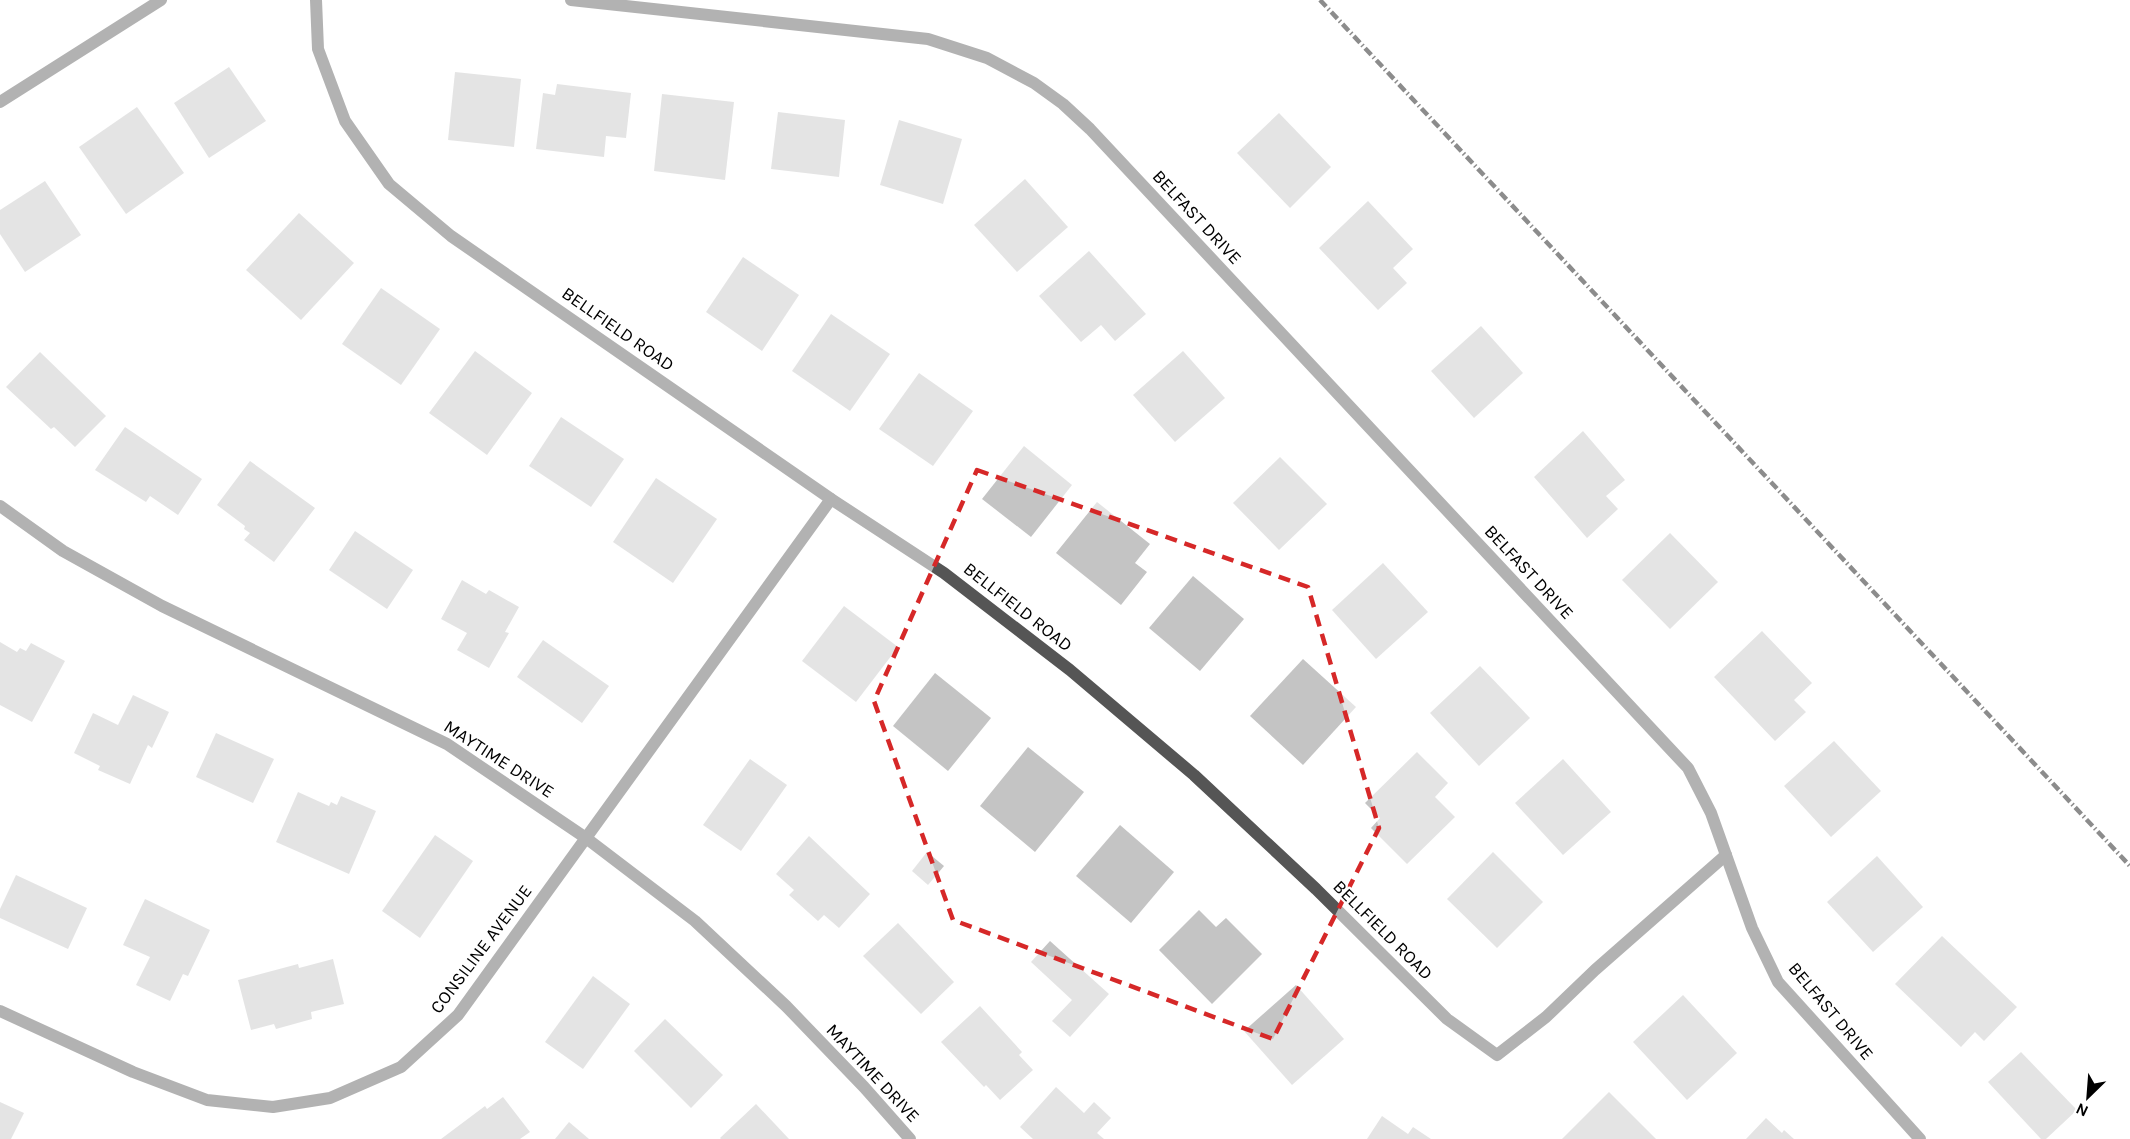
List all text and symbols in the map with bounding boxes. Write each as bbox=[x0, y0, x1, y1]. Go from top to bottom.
street label: BELFAST DRIVE bbox=[1148, 165, 1246, 269]
street label: BELLFIELD ROAD bbox=[558, 282, 678, 376]
street label: BELFAST DRIVE bbox=[1480, 520, 1578, 624]
street label: BELLFIELD ROAD bbox=[959, 558, 1077, 656]
street label: MAYTIME DRIVE bbox=[440, 715, 558, 803]
street label: BELLFIELD ROAD bbox=[1328, 875, 1438, 985]
street label: CONSILINE AVENUE bbox=[425, 880, 537, 1018]
street label: BELFAST DRIVE bbox=[1784, 958, 1878, 1064]
street label: MAYTIME DRIVE bbox=[822, 1019, 924, 1127]
north arrow bbox=[2058, 1067, 2118, 1127]
text: N bbox=[2073, 1099, 2091, 1121]

